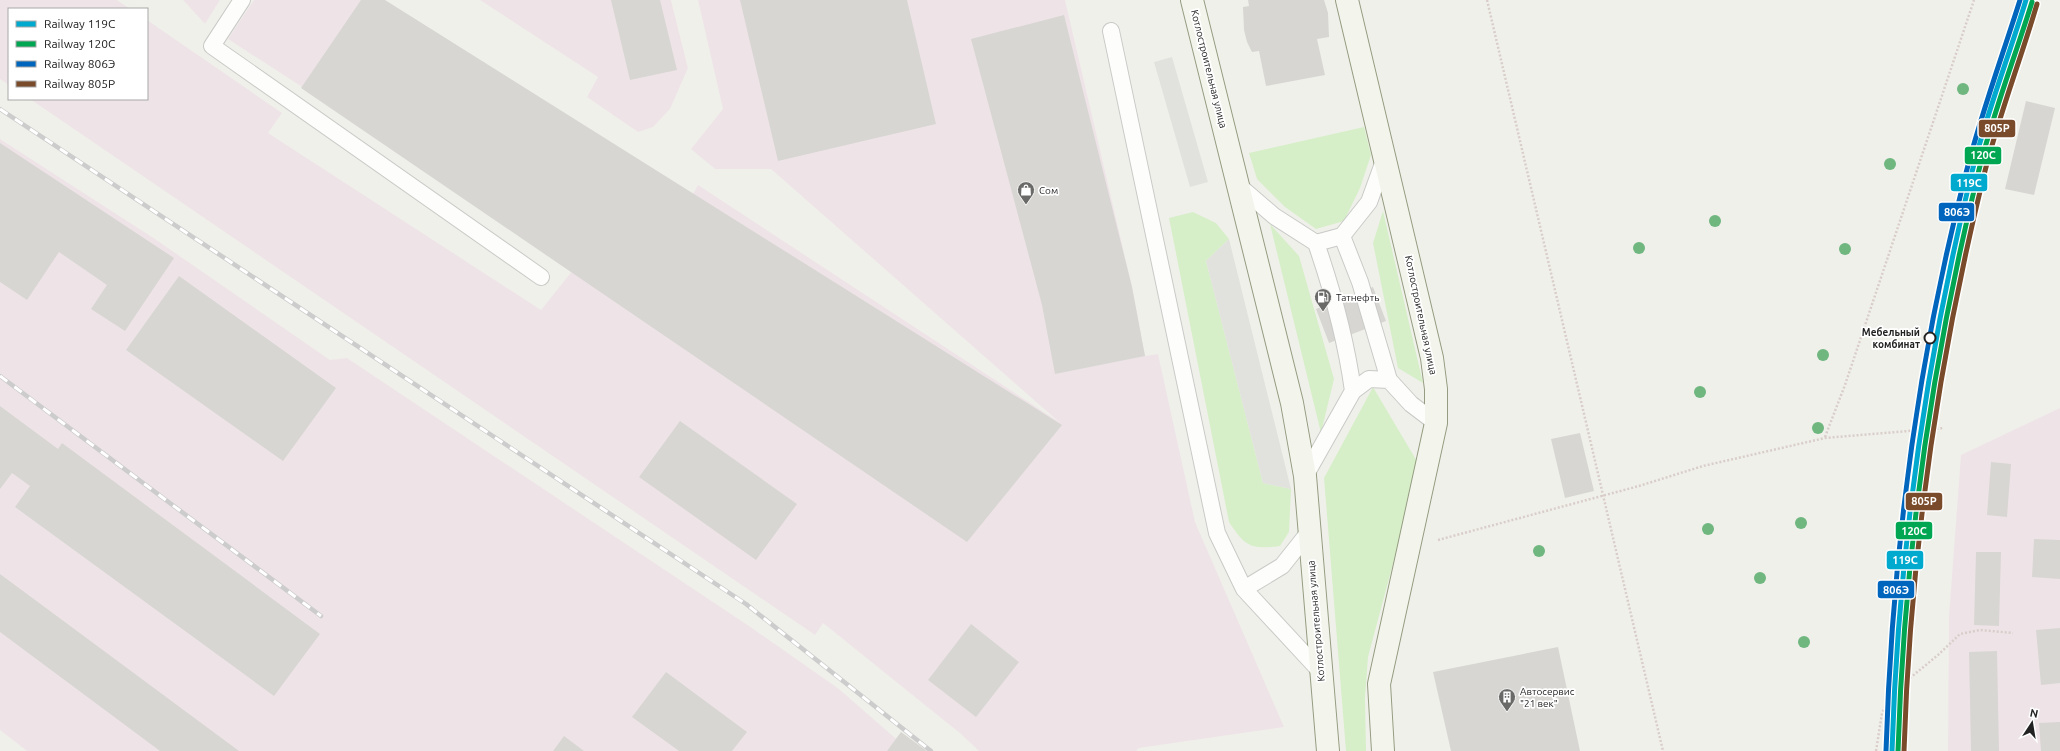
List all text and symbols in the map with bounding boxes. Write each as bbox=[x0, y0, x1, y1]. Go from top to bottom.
legend bbox=[8, 8, 148, 100]
street label: Котлостроительная улица bbox=[1189, 9, 1229, 129]
text: Railway 119С bbox=[44, 17, 116, 30]
text: Railway 120С bbox=[44, 37, 116, 50]
text: Railway 806Э bbox=[44, 57, 115, 70]
text: Railway 805Р bbox=[44, 77, 115, 90]
line badge: 805Р bbox=[1978, 119, 2016, 138]
text: 805Р bbox=[1984, 122, 2010, 134]
line badge: 120С bbox=[1964, 146, 2002, 165]
text: 120С bbox=[1970, 149, 1996, 161]
line badge: 119С bbox=[1950, 173, 1988, 192]
text: 119С bbox=[1956, 177, 1982, 189]
shop icon: Сом bbox=[1016, 180, 1036, 205]
place label: Сом bbox=[1039, 185, 1058, 196]
line badge: 806Э bbox=[1938, 202, 1975, 222]
text: 806Э bbox=[1944, 206, 1970, 218]
street label: Котлостроительная улица bbox=[1403, 254, 1439, 376]
fuel station icon: Татнефть bbox=[1313, 287, 1333, 312]
place label: Татнефть bbox=[1336, 292, 1379, 303]
place label: Мебельный комбинат bbox=[1862, 327, 1920, 350]
marker: Мебельный комбинат bbox=[1923, 331, 1937, 345]
line badge: 805Р bbox=[1905, 492, 1943, 511]
text: 805Р bbox=[1911, 495, 1937, 507]
line badge: 120С bbox=[1895, 521, 1933, 540]
text: 120С bbox=[1901, 525, 1927, 537]
line badge: 119С bbox=[1886, 550, 1924, 570]
text: 119С bbox=[1892, 554, 1918, 566]
street label: Котлостроительная улица bbox=[1305, 560, 1327, 682]
line badge: 806Э bbox=[1877, 580, 1915, 599]
text: 806Э bbox=[1883, 584, 1909, 596]
place label: Автосервис "21 век" bbox=[1520, 686, 1575, 709]
building icon: Автосервис "21 век" bbox=[1497, 687, 1517, 712]
north arrow bbox=[2012, 703, 2052, 743]
text: N bbox=[2029, 706, 2039, 720]

